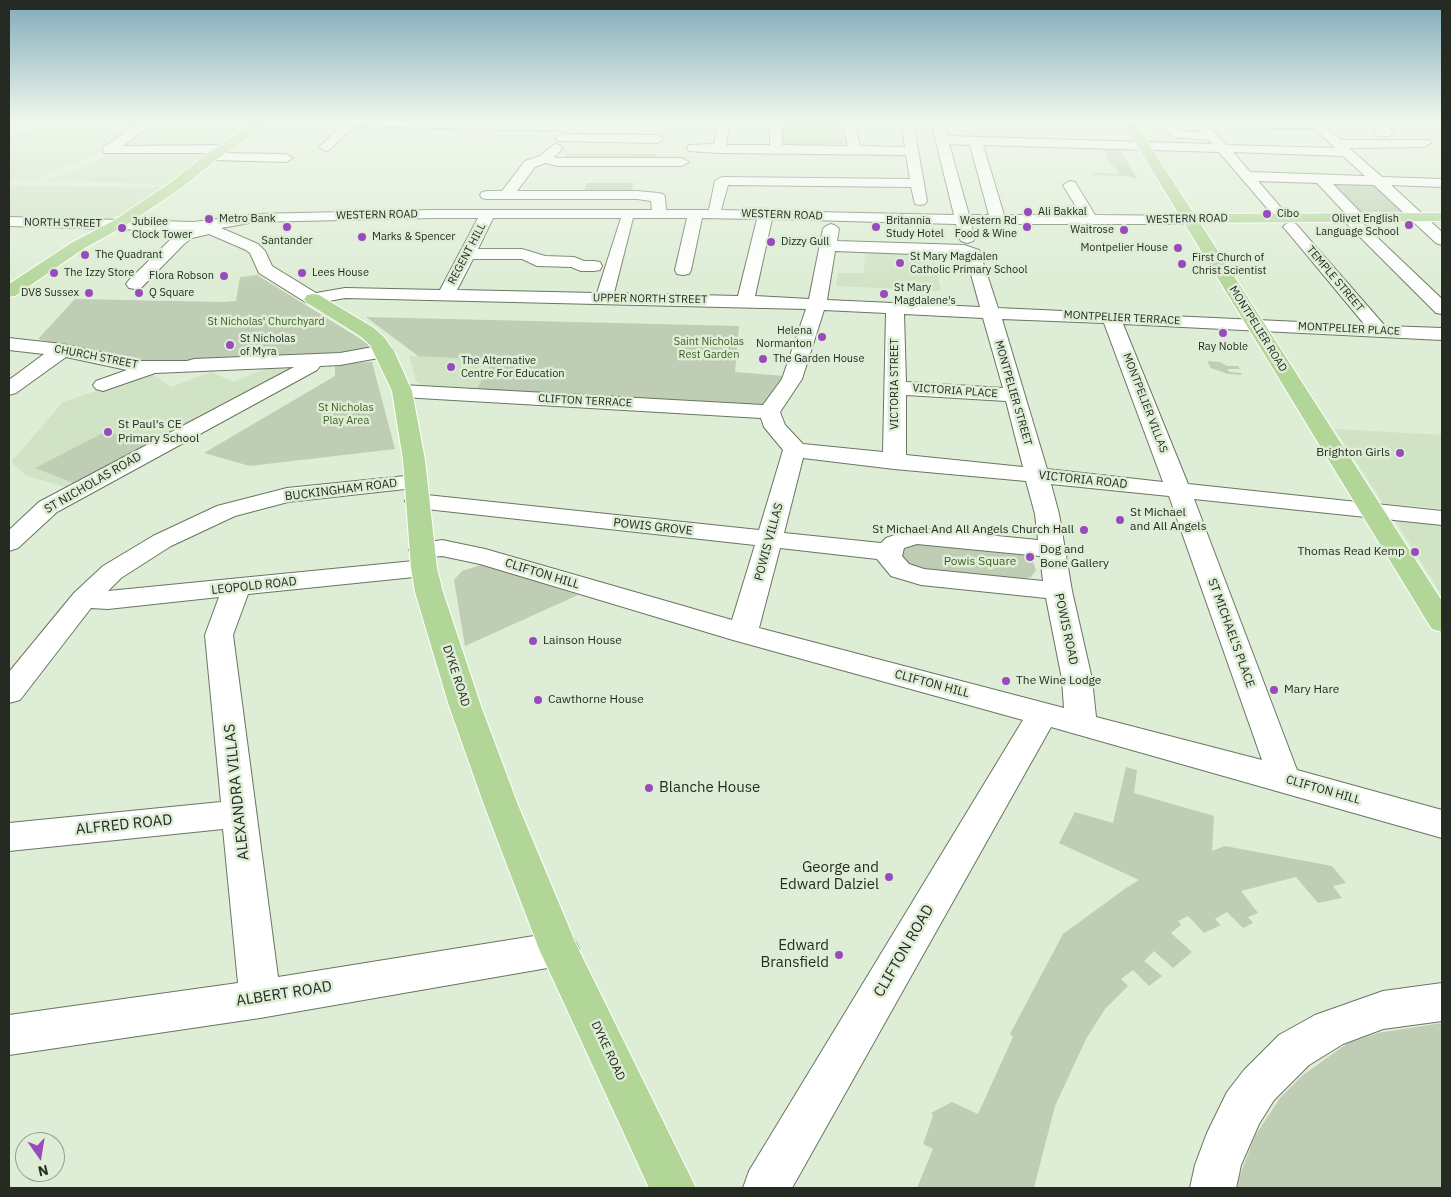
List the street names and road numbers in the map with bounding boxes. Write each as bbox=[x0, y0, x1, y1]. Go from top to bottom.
street label: WESTERN ROAD bbox=[741, 207, 823, 223]
street label: WESTERN ROAD bbox=[336, 208, 418, 222]
street label: WESTERN ROAD bbox=[1146, 212, 1228, 226]
street label: NORTH STREET bbox=[24, 216, 102, 230]
street label: REGENT HILL bbox=[445, 221, 489, 287]
street label: TEMPLE STREET bbox=[1304, 244, 1366, 314]
street label: MONTPELIER ROAD bbox=[1226, 284, 1290, 374]
street label: UPPER NORTH STREET bbox=[593, 291, 707, 307]
street label: MONTPELIER TERRACE bbox=[1063, 308, 1181, 328]
street label: MONTPELIER PLACE bbox=[1298, 320, 1400, 338]
street label: VICTORIA STREET bbox=[888, 338, 902, 430]
street label: MONTPELIER STREET bbox=[992, 339, 1034, 447]
street label: CHURCH STREET bbox=[53, 342, 139, 372]
street label: MONTPELIER VILLAS bbox=[1120, 351, 1170, 455]
street label: VICTORIA PLACE bbox=[912, 381, 998, 401]
street label: CLIFTON TERRACE bbox=[538, 392, 632, 410]
street label: ST NICHOLAS ROAD bbox=[42, 449, 144, 517]
street label: VICTORIA ROAD bbox=[1038, 468, 1128, 492]
street label: BUCKINGHAM ROAD bbox=[284, 476, 398, 504]
street label: POWIS VILLAS bbox=[752, 501, 786, 583]
street label: POWIS GROVE bbox=[613, 516, 693, 538]
street label: CLIFTON HILL bbox=[503, 556, 581, 592]
street label: LEOPOLD ROAD bbox=[211, 574, 297, 598]
street label: ST MICHAEL'S PLACE bbox=[1205, 576, 1257, 690]
street label: POWIS ROAD bbox=[1051, 592, 1081, 666]
street label: DYKE ROAD bbox=[439, 643, 473, 709]
street label: CLIFTON HILL bbox=[893, 667, 971, 701]
street label: ALEXANDRA VILLAS bbox=[221, 723, 253, 861]
street label: CLIFTON HILL bbox=[1284, 773, 1362, 807]
street label: ALFRED ROAD bbox=[75, 811, 173, 839]
street label: CLIFTON ROAD bbox=[870, 902, 938, 1000]
street label: ALBERT ROAD bbox=[235, 978, 333, 1010]
street label: DYKE ROAD bbox=[588, 1019, 628, 1083]

